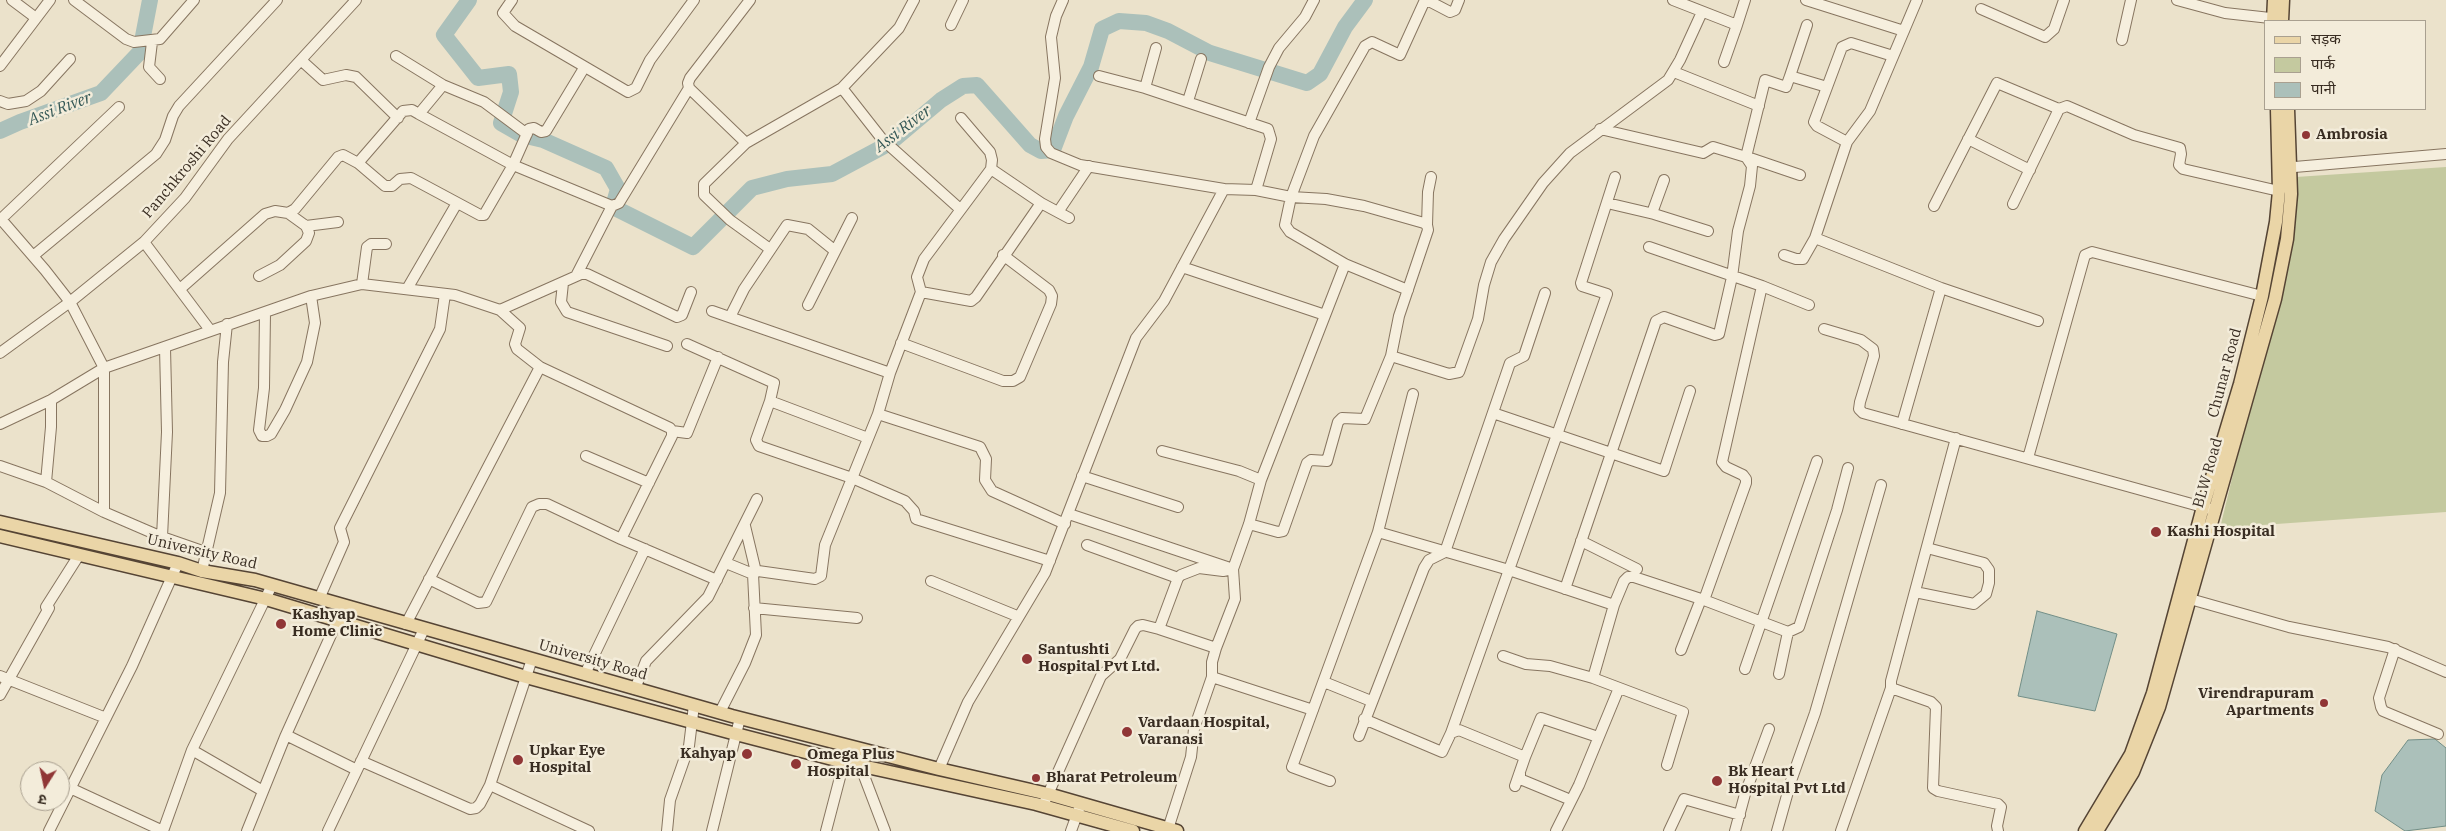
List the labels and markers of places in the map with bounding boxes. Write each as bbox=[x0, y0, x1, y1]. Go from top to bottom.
place label: Ambrosia bbox=[2316, 126, 2388, 144]
marker: Ambrosia bbox=[2300, 129, 2312, 141]
place label: Kashi Hospital bbox=[2167, 523, 2275, 541]
marker: Kashi Hospital bbox=[2149, 525, 2163, 539]
place label: Kashyap Home Clinic bbox=[292, 606, 382, 641]
marker: Kashyap Home Clinic bbox=[274, 617, 288, 631]
place label: Santushti Hospital Pvt Ltd. bbox=[1038, 641, 1160, 676]
marker: Santushti Hospital Pvt Ltd. bbox=[1020, 652, 1034, 666]
place label: Virendrapuram Apartments bbox=[2198, 685, 2314, 720]
marker: Virendrapuram Apartments bbox=[2318, 697, 2330, 709]
place label: Vardaan Hospital, Varanasi bbox=[1138, 714, 1270, 749]
marker: Vardaan Hospital, Varanasi bbox=[1120, 725, 1134, 739]
place label: Upkar Eye Hospital bbox=[529, 742, 605, 777]
place label: Kahyap bbox=[680, 745, 736, 763]
place label: Omega Plus Hospital bbox=[807, 746, 895, 781]
marker: Kahyap bbox=[740, 747, 754, 761]
marker: Upkar Eye Hospital bbox=[511, 753, 525, 767]
marker: Omega Plus Hospital bbox=[789, 757, 803, 771]
place label: Bk Heart Hospital Pvt Ltd bbox=[1728, 763, 1846, 798]
place label: Bharat Petroleum bbox=[1046, 769, 1178, 787]
marker: Bharat Petroleum bbox=[1030, 772, 1042, 784]
marker: Bk Heart Hospital Pvt Ltd bbox=[1710, 774, 1724, 788]

